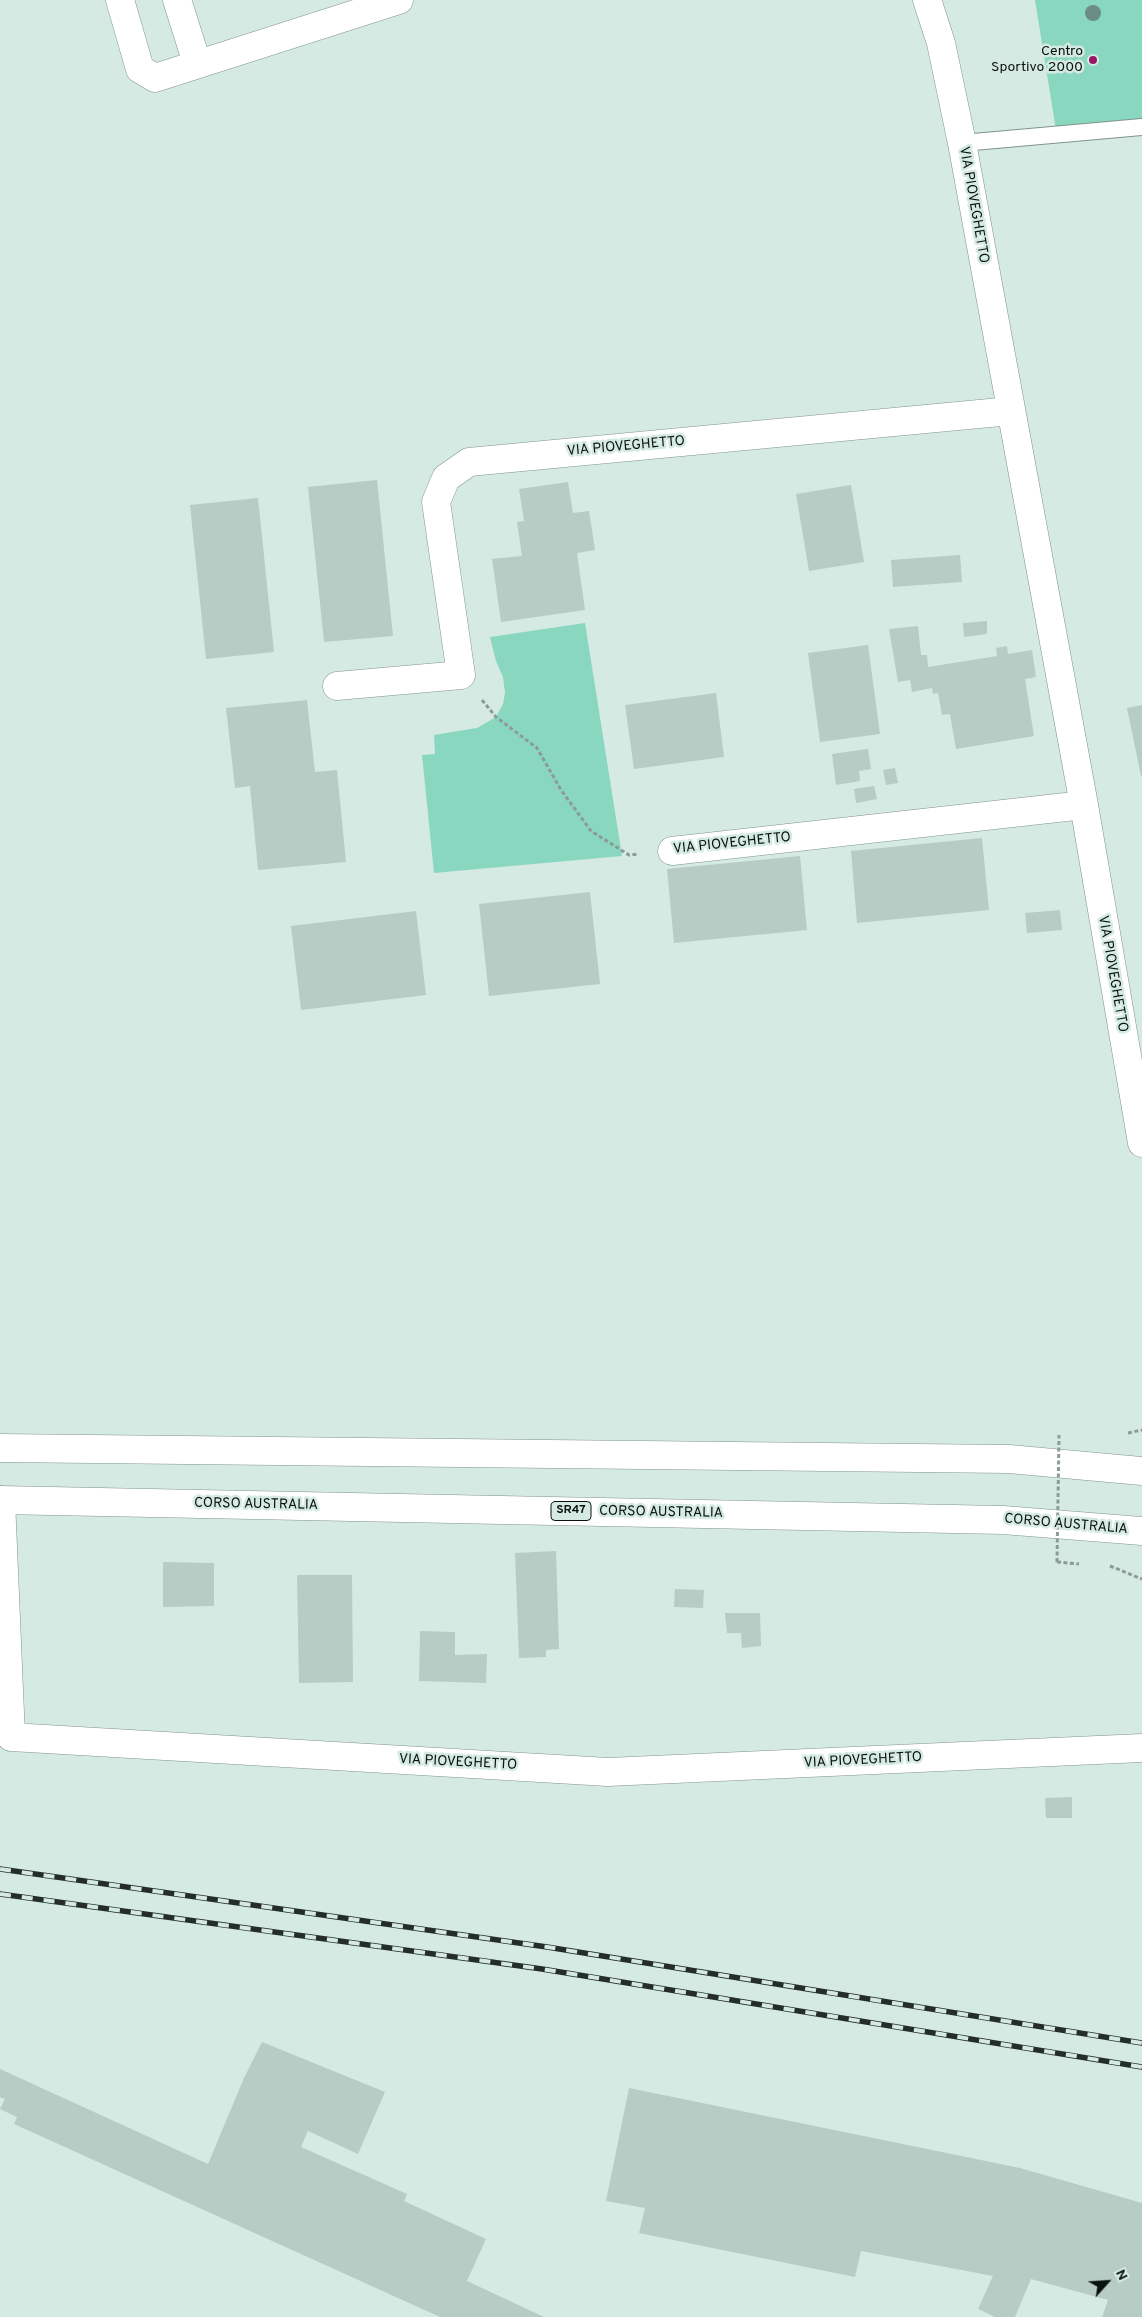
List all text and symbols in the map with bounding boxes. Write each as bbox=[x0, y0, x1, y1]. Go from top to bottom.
place label: Centro Sportivo 2000 bbox=[991, 44, 1083, 76]
marker: Centro Sportivo 2000 bbox=[1087, 54, 1099, 66]
street label: VIA PIOVEGHETTO bbox=[954, 145, 992, 265]
street label: VIA PIOVEGHETTO bbox=[566, 433, 686, 461]
street label: VIA PIOVEGHETTO bbox=[672, 829, 792, 859]
street label: VIA PIOVEGHETTO bbox=[1093, 914, 1131, 1034]
street label: CORSO AUSTRALIA bbox=[194, 1496, 318, 1514]
road number: SR47 bbox=[551, 1502, 591, 1520]
street label: CORSO AUSTRALIA bbox=[599, 1504, 723, 1522]
street label: CORSO AUSTRALIA bbox=[1004, 1511, 1128, 1539]
street label: VIA PIOVEGHETTO bbox=[803, 1750, 923, 1772]
street label: VIA PIOVEGHETTO bbox=[398, 1752, 518, 1774]
north arrow bbox=[1082, 2257, 1132, 2307]
text: N bbox=[1111, 2267, 1131, 2283]

